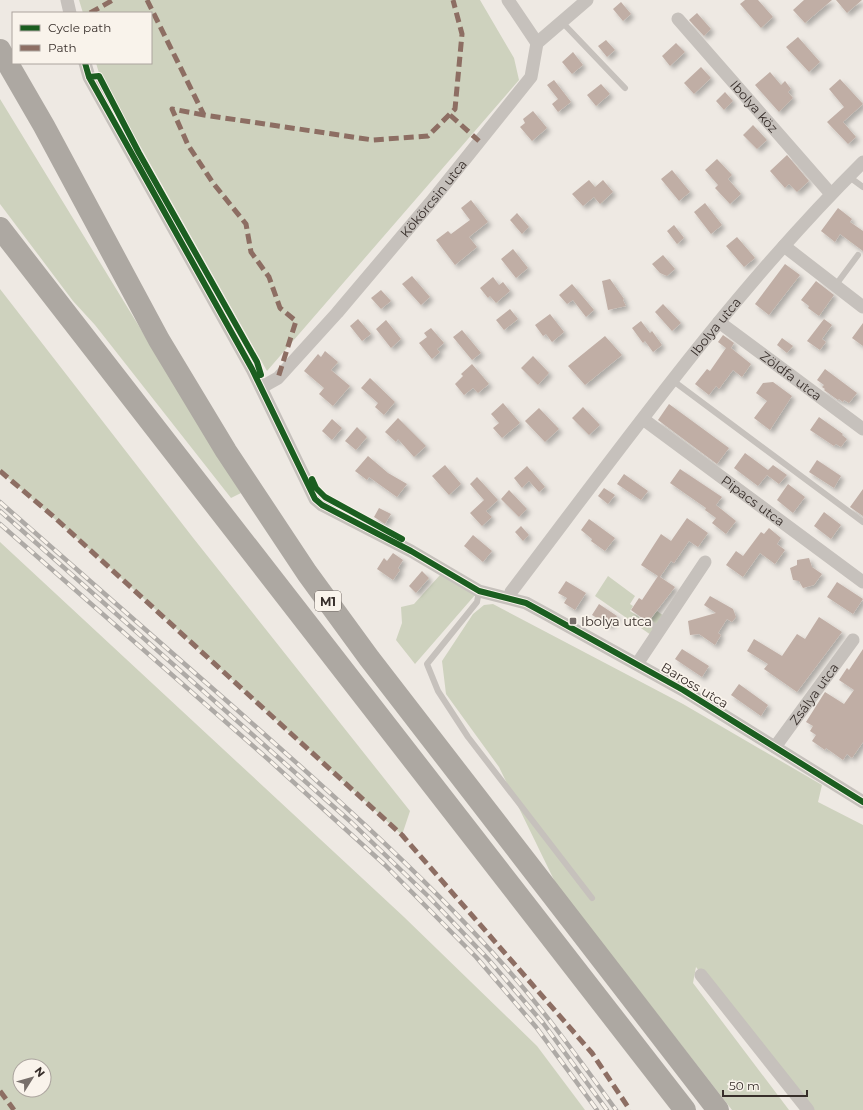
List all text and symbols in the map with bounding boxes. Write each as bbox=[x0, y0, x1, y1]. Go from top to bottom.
legend bbox=[12, 12, 152, 64]
text: Cycle path bbox=[48, 20, 111, 35]
text: Path bbox=[48, 40, 77, 55]
street label: Ibolya köz bbox=[727, 77, 782, 136]
street label: Kökörcsin utca bbox=[397, 156, 470, 240]
street label: Ibolya utca bbox=[687, 294, 744, 359]
street label: Zöldfa utca bbox=[757, 348, 825, 404]
street label: Pipacs utca bbox=[718, 472, 788, 529]
road number: M1 bbox=[315, 591, 341, 611]
place label: Ibolya utca bbox=[581, 613, 652, 629]
marker: Ibolya utca bbox=[568, 616, 578, 626]
street label: Baross utca bbox=[659, 659, 731, 711]
street label: Zsálya utca bbox=[786, 660, 842, 728]
north arrow bbox=[12, 1058, 52, 1098]
text: N bbox=[32, 1064, 48, 1080]
scale bar bbox=[723, 1072, 807, 1098]
text: 50 m bbox=[729, 1078, 760, 1093]

